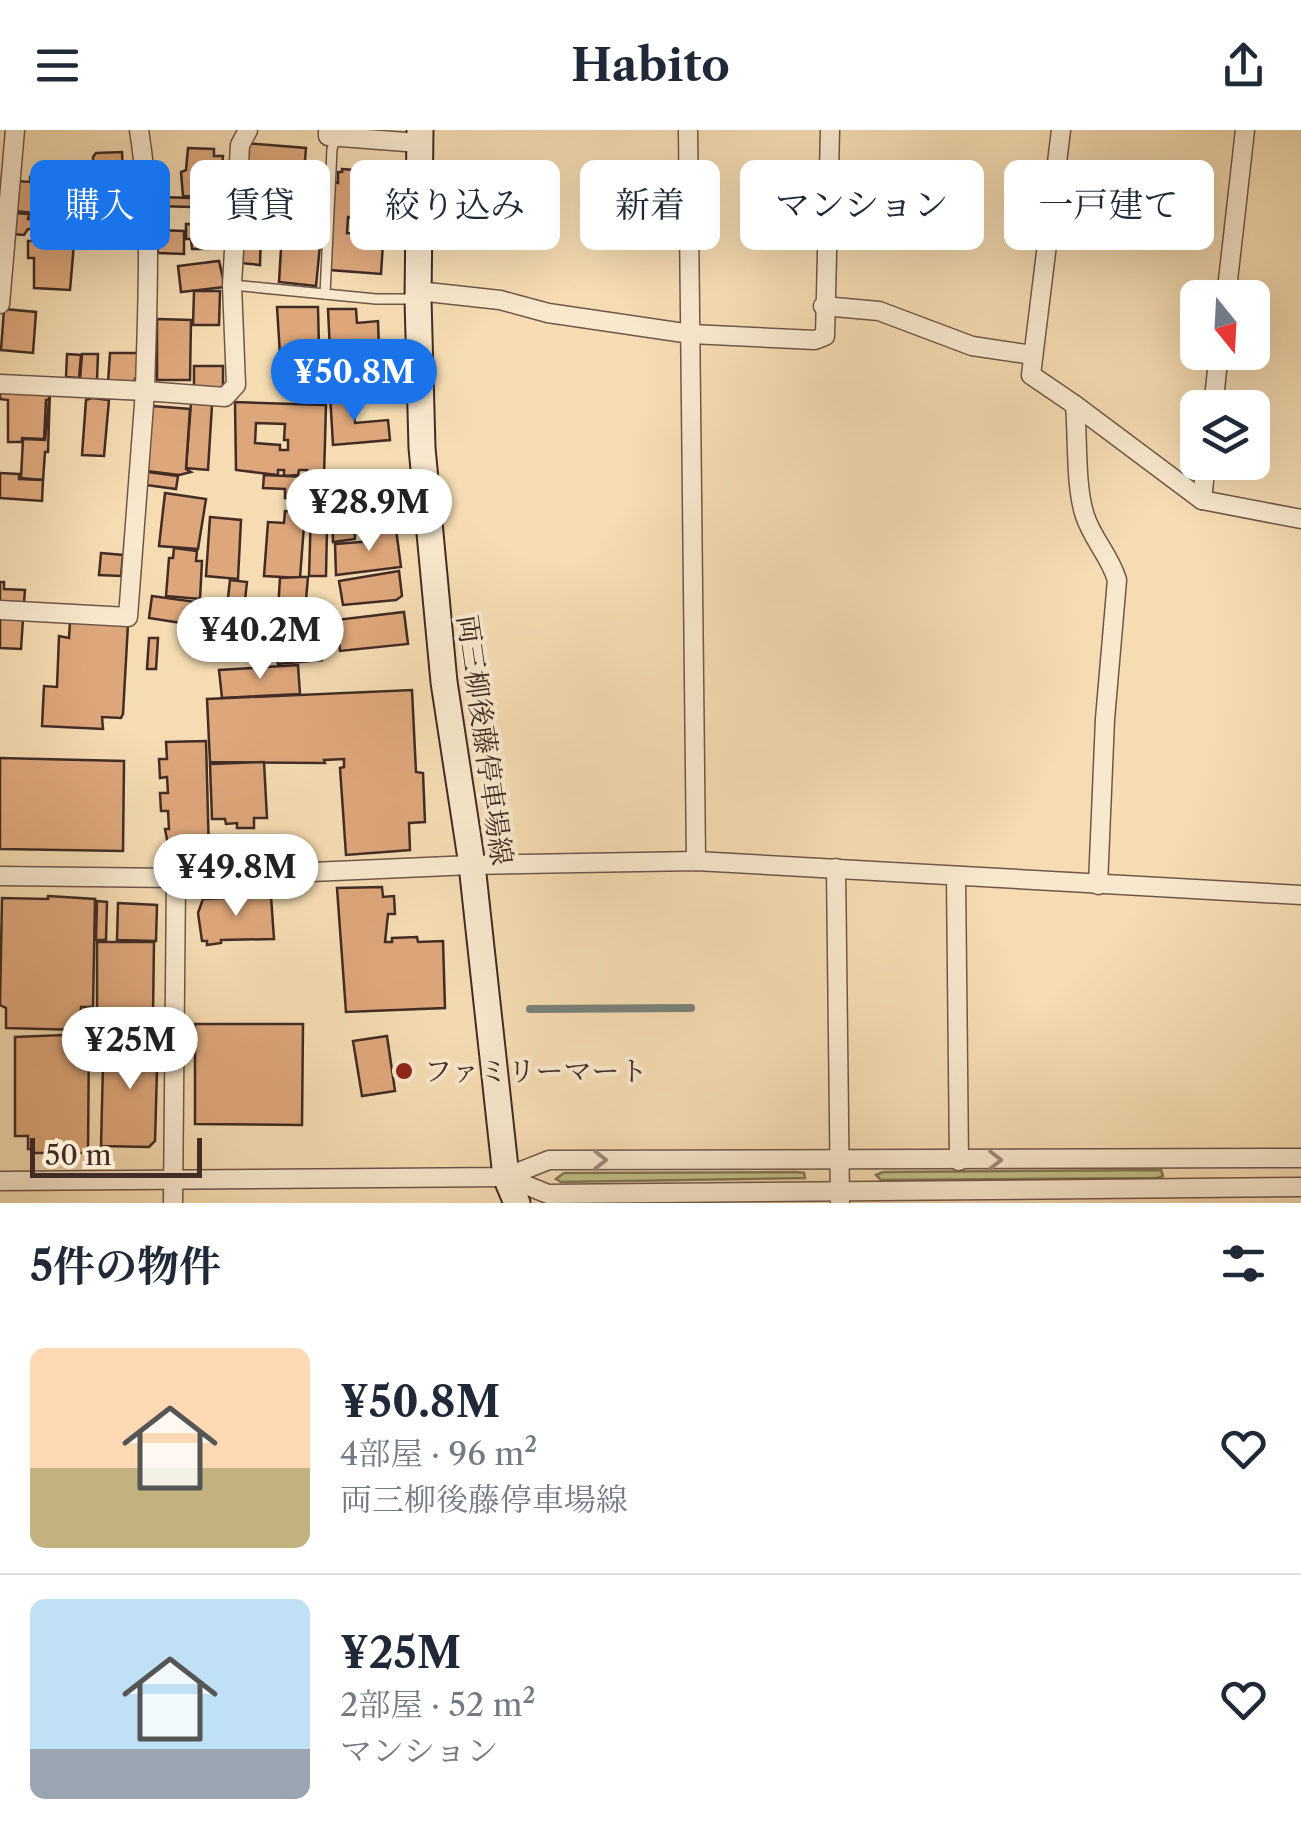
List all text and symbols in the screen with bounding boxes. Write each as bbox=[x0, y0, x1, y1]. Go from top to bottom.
text: Habito bbox=[571, 37, 730, 93]
icon: menu bbox=[30, 38, 85, 93]
icon: share bbox=[1216, 38, 1271, 93]
chip: 購入 bbox=[30, 160, 170, 250]
chip: 賃貸 bbox=[190, 160, 330, 250]
chip: 絞り込み bbox=[350, 160, 560, 250]
chip: 新着 bbox=[580, 160, 720, 250]
chip: マンション bbox=[740, 160, 984, 250]
chip: 一戸建て bbox=[1004, 160, 1214, 250]
north arrow bbox=[1180, 280, 1270, 370]
map controls bbox=[1180, 280, 1270, 480]
pin: ¥50.8M bbox=[273, 339, 435, 424]
text: ¥50.8M bbox=[293, 352, 415, 391]
button: layers bbox=[1180, 390, 1270, 480]
pin: ¥28.9M bbox=[288, 469, 450, 554]
text: ¥28.9M bbox=[308, 482, 430, 521]
pin: ¥40.2M bbox=[179, 597, 341, 682]
text: ¥40.2M bbox=[199, 610, 321, 649]
street label: 両三柳後藤停車場線 bbox=[451, 613, 519, 867]
pin: ¥49.8M bbox=[155, 834, 317, 919]
text: ¥49.8M bbox=[175, 847, 297, 886]
pin: ¥25M bbox=[71, 1007, 189, 1092]
text: ¥25M bbox=[84, 1020, 176, 1059]
place label: ファミリーマート bbox=[424, 1054, 647, 1088]
marker: ファミリーマート bbox=[393, 1060, 415, 1082]
scale bar bbox=[30, 1133, 202, 1178]
text: 50 m bbox=[45, 1138, 112, 1172]
one-way arrow bbox=[594, 1149, 609, 1171]
one-way arrow bbox=[988, 1149, 1004, 1171]
icon: filters bbox=[1216, 1236, 1271, 1291]
text: 5件の物件 bbox=[30, 1240, 221, 1292]
text: ¥50.8M bbox=[340, 1376, 500, 1428]
icon: home bbox=[110, 1388, 230, 1508]
icon: heart bbox=[1216, 1421, 1271, 1476]
text: 4部屋 · 96 m² bbox=[340, 1434, 537, 1473]
text: 両三柳後藤停車場線 bbox=[340, 1480, 628, 1519]
text: ¥25M bbox=[340, 1627, 461, 1679]
icon: home bbox=[110, 1639, 230, 1759]
icon: heart bbox=[1216, 1672, 1271, 1727]
text: 2部屋 · 52 m² bbox=[340, 1685, 536, 1724]
text: マンション bbox=[340, 1731, 499, 1770]

